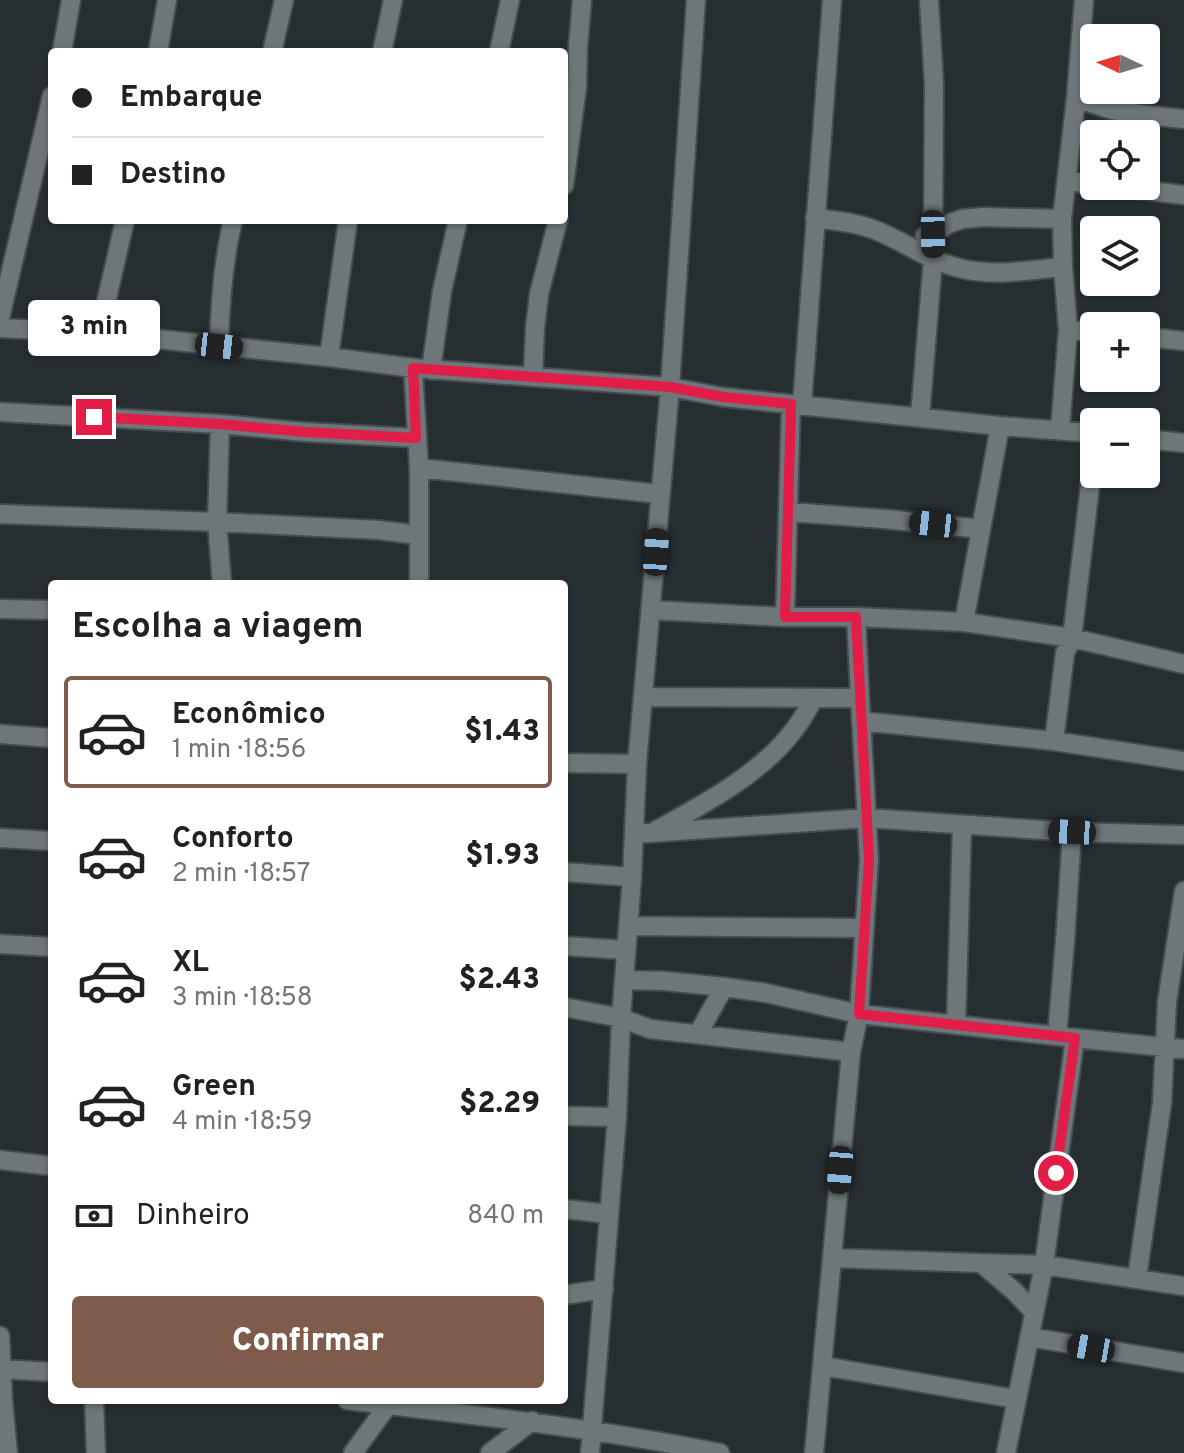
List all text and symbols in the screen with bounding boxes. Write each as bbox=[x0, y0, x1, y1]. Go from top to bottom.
north arrow bbox=[1080, 24, 1160, 104]
map controls bbox=[1080, 24, 1160, 488]
text: Embarque bbox=[120, 80, 262, 117]
button: locate bbox=[1080, 120, 1160, 200]
text: Destino bbox=[120, 157, 226, 194]
car bbox=[921, 210, 945, 258]
button: layers bbox=[1080, 216, 1160, 296]
callout: 3 min bbox=[28, 301, 160, 357]
text: 3 min bbox=[60, 311, 128, 344]
button: + bbox=[1080, 312, 1160, 392]
car bbox=[194, 332, 244, 360]
route end bbox=[76, 399, 112, 435]
button: − bbox=[1080, 408, 1160, 488]
car bbox=[908, 510, 958, 538]
car bbox=[642, 527, 670, 577]
text: Escolha a viagem bbox=[72, 605, 364, 651]
icon: car bbox=[76, 696, 148, 768]
text: Econômico bbox=[172, 697, 326, 734]
text: $1.43 bbox=[464, 714, 540, 751]
text: 1 min · 18:56 bbox=[172, 734, 306, 767]
car bbox=[1047, 819, 1097, 845]
icon: car bbox=[76, 820, 148, 892]
text: Conforto bbox=[172, 821, 294, 858]
text: $1.93 bbox=[465, 838, 540, 875]
text: 2 min · 18:57 bbox=[172, 858, 310, 891]
icon: car bbox=[76, 944, 148, 1016]
text: XL bbox=[172, 945, 209, 982]
text: $2.43 bbox=[458, 962, 540, 999]
text: 3 min · 18:58 bbox=[172, 982, 313, 1015]
icon: car bbox=[76, 1068, 148, 1140]
text: Green bbox=[172, 1069, 256, 1106]
text: $2.29 bbox=[459, 1086, 540, 1123]
text: 4 min · 18:59 bbox=[172, 1106, 313, 1139]
car bbox=[826, 1145, 854, 1195]
route start bbox=[1038, 1155, 1074, 1191]
icon: cash bbox=[72, 1194, 116, 1238]
text: Dinheiro bbox=[136, 1198, 250, 1235]
text: 840 m bbox=[467, 1200, 544, 1233]
button: Confirmar bbox=[72, 1296, 544, 1388]
car bbox=[1065, 1332, 1117, 1364]

